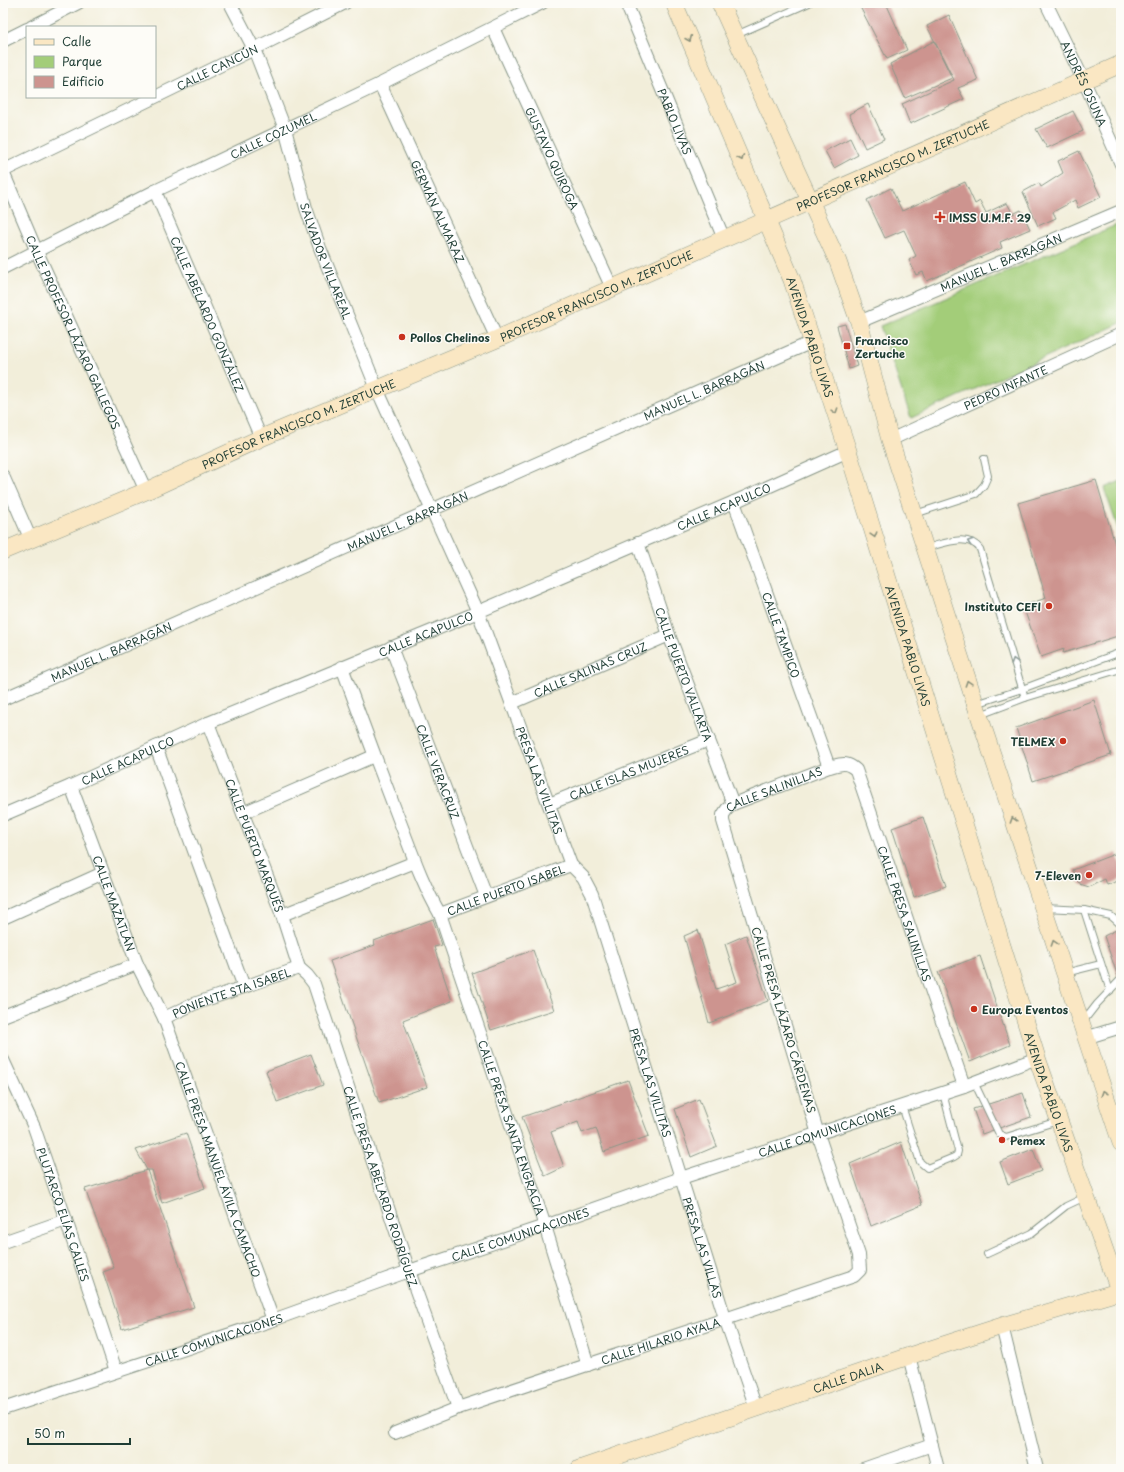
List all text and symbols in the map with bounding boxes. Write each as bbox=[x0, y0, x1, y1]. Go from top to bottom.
legend bbox=[26, 26, 156, 98]
text: Calle bbox=[62, 32, 92, 50]
one-way arrow bbox=[684, 34, 692, 42]
street label: ANDRÉS OSUNA bbox=[1057, 38, 1112, 129]
street label: CALLE CANCÚN bbox=[173, 40, 261, 94]
text: Parque bbox=[62, 52, 102, 70]
text: Edificio bbox=[62, 72, 104, 90]
street label: PABLO LIVAS bbox=[654, 85, 697, 157]
street label: GUSTAVO QUIROGA bbox=[522, 104, 584, 213]
street label: CALLE COZUMEL bbox=[227, 107, 319, 163]
street label: PROFESOR FRANCISCO M. ZERTUCHE bbox=[793, 115, 992, 215]
one-way arrow bbox=[736, 155, 744, 162]
street label: GERMÁN ALMARAZ bbox=[407, 157, 469, 266]
street label: SALVADOR VILLAREAL bbox=[296, 201, 357, 322]
place label: IMSS U.M.F. 29 bbox=[949, 209, 1031, 226]
marker: IMSS U.M.F. 29 bbox=[934, 211, 946, 223]
street label: MANUEL L. BARRAGÁN bbox=[937, 229, 1064, 295]
street label: CALLE PROFESOR LÁZARO GALLEGOS bbox=[22, 232, 125, 432]
street label: CALLE ABELARDO GONZÁLEZ bbox=[167, 234, 249, 395]
street label: PROFESOR FRANCISCO M. ZERTUCHE bbox=[497, 245, 695, 345]
street label: AVENIDA PABLO LIVAS bbox=[783, 274, 838, 400]
place label: Pollos Chelinos bbox=[410, 329, 490, 346]
marker: Pollos Chelinos bbox=[397, 332, 407, 342]
place label: Francisco Zertuche bbox=[855, 332, 909, 362]
marker: Francisco Zertuche bbox=[842, 341, 852, 351]
street label: MANUEL L. BARRAGÁN bbox=[641, 356, 767, 424]
street label: PEDRO INFANTE bbox=[961, 360, 1050, 414]
street label: PROFESOR FRANCISCO M. ZERTUCHE bbox=[199, 374, 398, 473]
one-way arrow bbox=[830, 407, 839, 414]
street label: CALLE ACAPULCO bbox=[674, 478, 773, 534]
street label: MANUEL L. BARRAGÁN bbox=[344, 486, 471, 555]
one-way arrow bbox=[869, 531, 878, 538]
one-way arrow bbox=[967, 538, 974, 547]
street label: AVENIDA PABLO LIVAS bbox=[882, 583, 936, 709]
street label: CALLE TAMPICO bbox=[758, 589, 805, 680]
place label: Instituto CEFI bbox=[965, 598, 1041, 615]
marker: Instituto CEFI bbox=[1044, 601, 1054, 611]
street label: CALLE PUERTO VALLARTA bbox=[652, 605, 717, 744]
street label: CALLE ACAPULCO bbox=[376, 606, 476, 661]
street label: MANUEL L. BARRAGÁN bbox=[48, 617, 174, 686]
street label: CALLE SALINAS CRUZ bbox=[531, 637, 649, 701]
one-way arrow bbox=[1010, 658, 1019, 665]
one-way arrow bbox=[965, 679, 973, 686]
street label: CALLE VERACRUZ bbox=[413, 721, 464, 821]
street label: PRESA LAS VILLITAS bbox=[512, 724, 567, 837]
street label: CALLE ACAPULCO bbox=[78, 731, 177, 789]
place label: TELMEX bbox=[1011, 733, 1056, 750]
marker: TELMEX bbox=[1058, 736, 1068, 746]
street label: CALLE ISLAS MUJERES bbox=[566, 740, 691, 804]
street label: CALLE SALINILLAS bbox=[721, 762, 825, 816]
street label: CALLE PUERTO MARQUÉS bbox=[222, 776, 289, 915]
one-way arrow bbox=[1009, 816, 1018, 823]
street label: CALLE PRESA SALINILLAS bbox=[874, 843, 936, 984]
street label: CALLE MAZATLÁN bbox=[89, 853, 140, 954]
street label: CALLE PUERTO ISABEL bbox=[444, 860, 567, 919]
place label: 7-Eleven bbox=[1035, 867, 1081, 884]
marker: 7-Eleven bbox=[1084, 870, 1094, 880]
street label: CALLE PRESA LÁZARO CÁRDENAS bbox=[747, 925, 821, 1115]
one-way arrow bbox=[1050, 940, 1059, 947]
street label: PONIENTE STA ISABEL bbox=[169, 963, 293, 1022]
place label: Europa Eventos bbox=[982, 1001, 1069, 1018]
marker: Europa Eventos bbox=[969, 1004, 979, 1014]
street label: PRESA LAS VILLITAS bbox=[626, 1026, 676, 1139]
street label: AVENIDA PABLO LIVAS bbox=[1021, 1030, 1078, 1155]
street label: CALLE PRESA SANTA ENGRACIA bbox=[474, 1037, 549, 1218]
street label: CALLE PRESA MANUEL ÁVILA CAMACHO bbox=[172, 1059, 265, 1280]
street label: CALLE PRESA ABELARDO RODRÍGUEZ bbox=[340, 1083, 422, 1289]
one-way arrow bbox=[1100, 1090, 1109, 1097]
street label: CALLE COMUNICACIONES bbox=[756, 1100, 899, 1161]
place label: Pemex bbox=[1010, 1132, 1045, 1149]
marker: Pemex bbox=[997, 1135, 1007, 1145]
street label: PLUTARCO ELÍAS CALLES bbox=[33, 1145, 94, 1284]
street label: PRESA LAS VILLAS bbox=[679, 1195, 727, 1301]
street label: CALLE COMUNICACIONES bbox=[449, 1203, 591, 1265]
street label: CALLE COMUNICACIONES bbox=[143, 1309, 285, 1370]
street label: CALLE HILARIO AYALA bbox=[599, 1313, 722, 1368]
street label: CALLE DALIA bbox=[810, 1357, 885, 1397]
scale bar bbox=[28, 1420, 130, 1446]
text: 50 m bbox=[34, 1424, 65, 1442]

